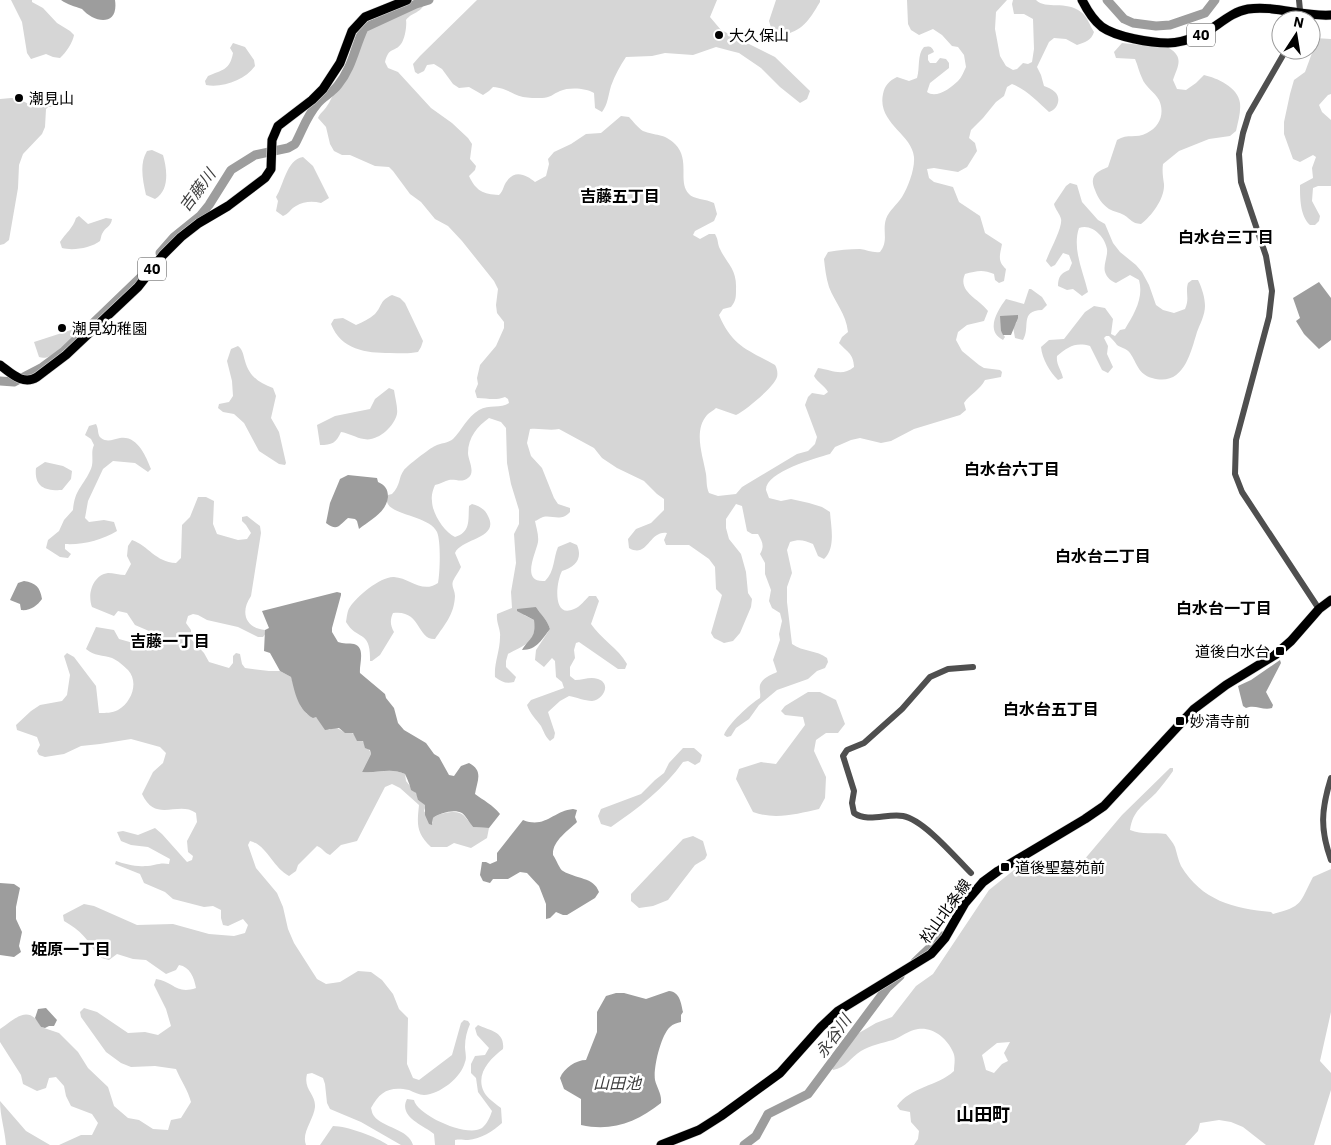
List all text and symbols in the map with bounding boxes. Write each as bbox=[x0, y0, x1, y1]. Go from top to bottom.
north arrow bbox=[1271, 10, 1321, 60]
text: N bbox=[1292, 12, 1306, 32]
road number: 40 bbox=[1187, 24, 1215, 46]
place label: 大久保山 bbox=[729, 26, 789, 45]
marker: 大久保山 bbox=[713, 29, 725, 41]
place label: 潮見山 bbox=[29, 89, 74, 108]
marker: 潮見山 bbox=[13, 92, 25, 104]
water label: 吉藤川 bbox=[175, 163, 221, 215]
district label: 吉藤五丁目 bbox=[580, 186, 660, 206]
district label: 白水台三丁目 bbox=[1178, 227, 1274, 247]
road number: 40 bbox=[138, 258, 166, 280]
place label: 潮見幼稚園 bbox=[72, 319, 147, 338]
marker: 潮見幼稚園 bbox=[56, 322, 68, 334]
district label: 白水台六丁目 bbox=[964, 459, 1060, 479]
district label: 白水台二丁目 bbox=[1055, 546, 1151, 566]
district label: 白水台一丁目 bbox=[1176, 598, 1272, 618]
district label: 吉藤一丁目 bbox=[130, 631, 210, 651]
place label: 道後白水台 bbox=[1195, 642, 1270, 661]
marker: 道後白水台 bbox=[1274, 645, 1286, 657]
district label: 白水台五丁目 bbox=[1003, 699, 1099, 719]
place label: 妙清寺前 bbox=[1190, 712, 1250, 731]
marker: 妙清寺前 bbox=[1174, 715, 1186, 727]
place label: 道後聖墓苑前 bbox=[1015, 858, 1105, 877]
marker: 道後聖墓苑前 bbox=[999, 861, 1011, 873]
street label: 松山北条線 bbox=[915, 875, 975, 947]
district label: 姫原一丁目 bbox=[31, 939, 111, 959]
water label: 永谷川 bbox=[811, 1009, 856, 1061]
water label: 山田池 bbox=[593, 1073, 643, 1093]
district label: 山田町 bbox=[956, 1103, 1010, 1126]

